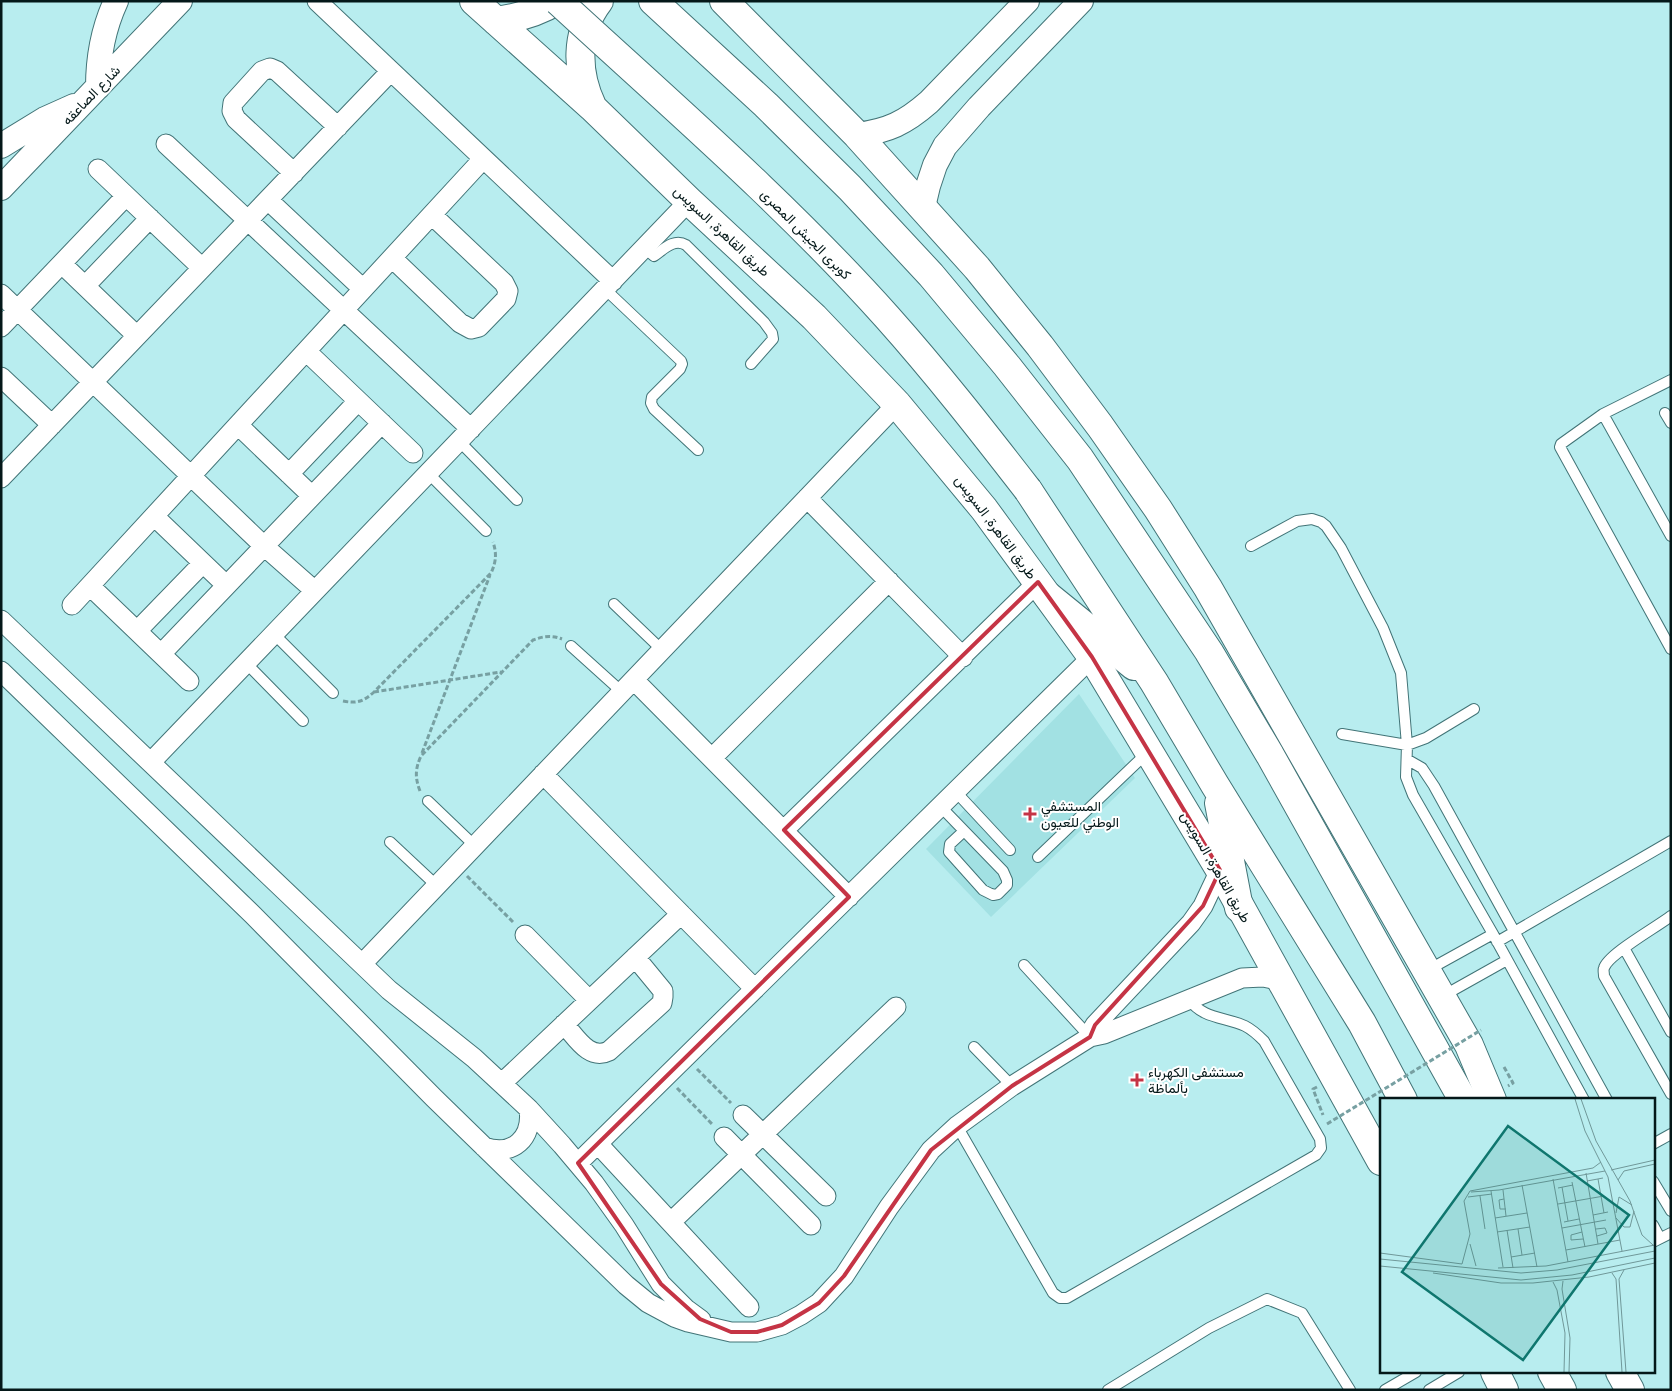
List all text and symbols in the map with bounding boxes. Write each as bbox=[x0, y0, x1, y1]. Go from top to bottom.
street label: شارع الصاعقه bbox=[58, 61, 125, 130]
street label: طريق القاهرة, السويس bbox=[670, 182, 774, 280]
street label: كوبرى الجيش المصرى bbox=[757, 185, 855, 283]
street label: طريق القاهرة, السويس bbox=[951, 471, 1041, 583]
place label: المستشفي الوطني للعيون bbox=[1041, 797, 1119, 834]
marker: المستشفي الوطني للعيون bbox=[1023, 807, 1037, 821]
street label: طريق القاهرة, السويس bbox=[1177, 808, 1255, 926]
place label: مستشفى الكهرباء بألماظة bbox=[1148, 1063, 1244, 1097]
marker: مستشفى الكهرباء بألماظة bbox=[1130, 1073, 1144, 1087]
inset map bbox=[1380, 1098, 1654, 1374]

